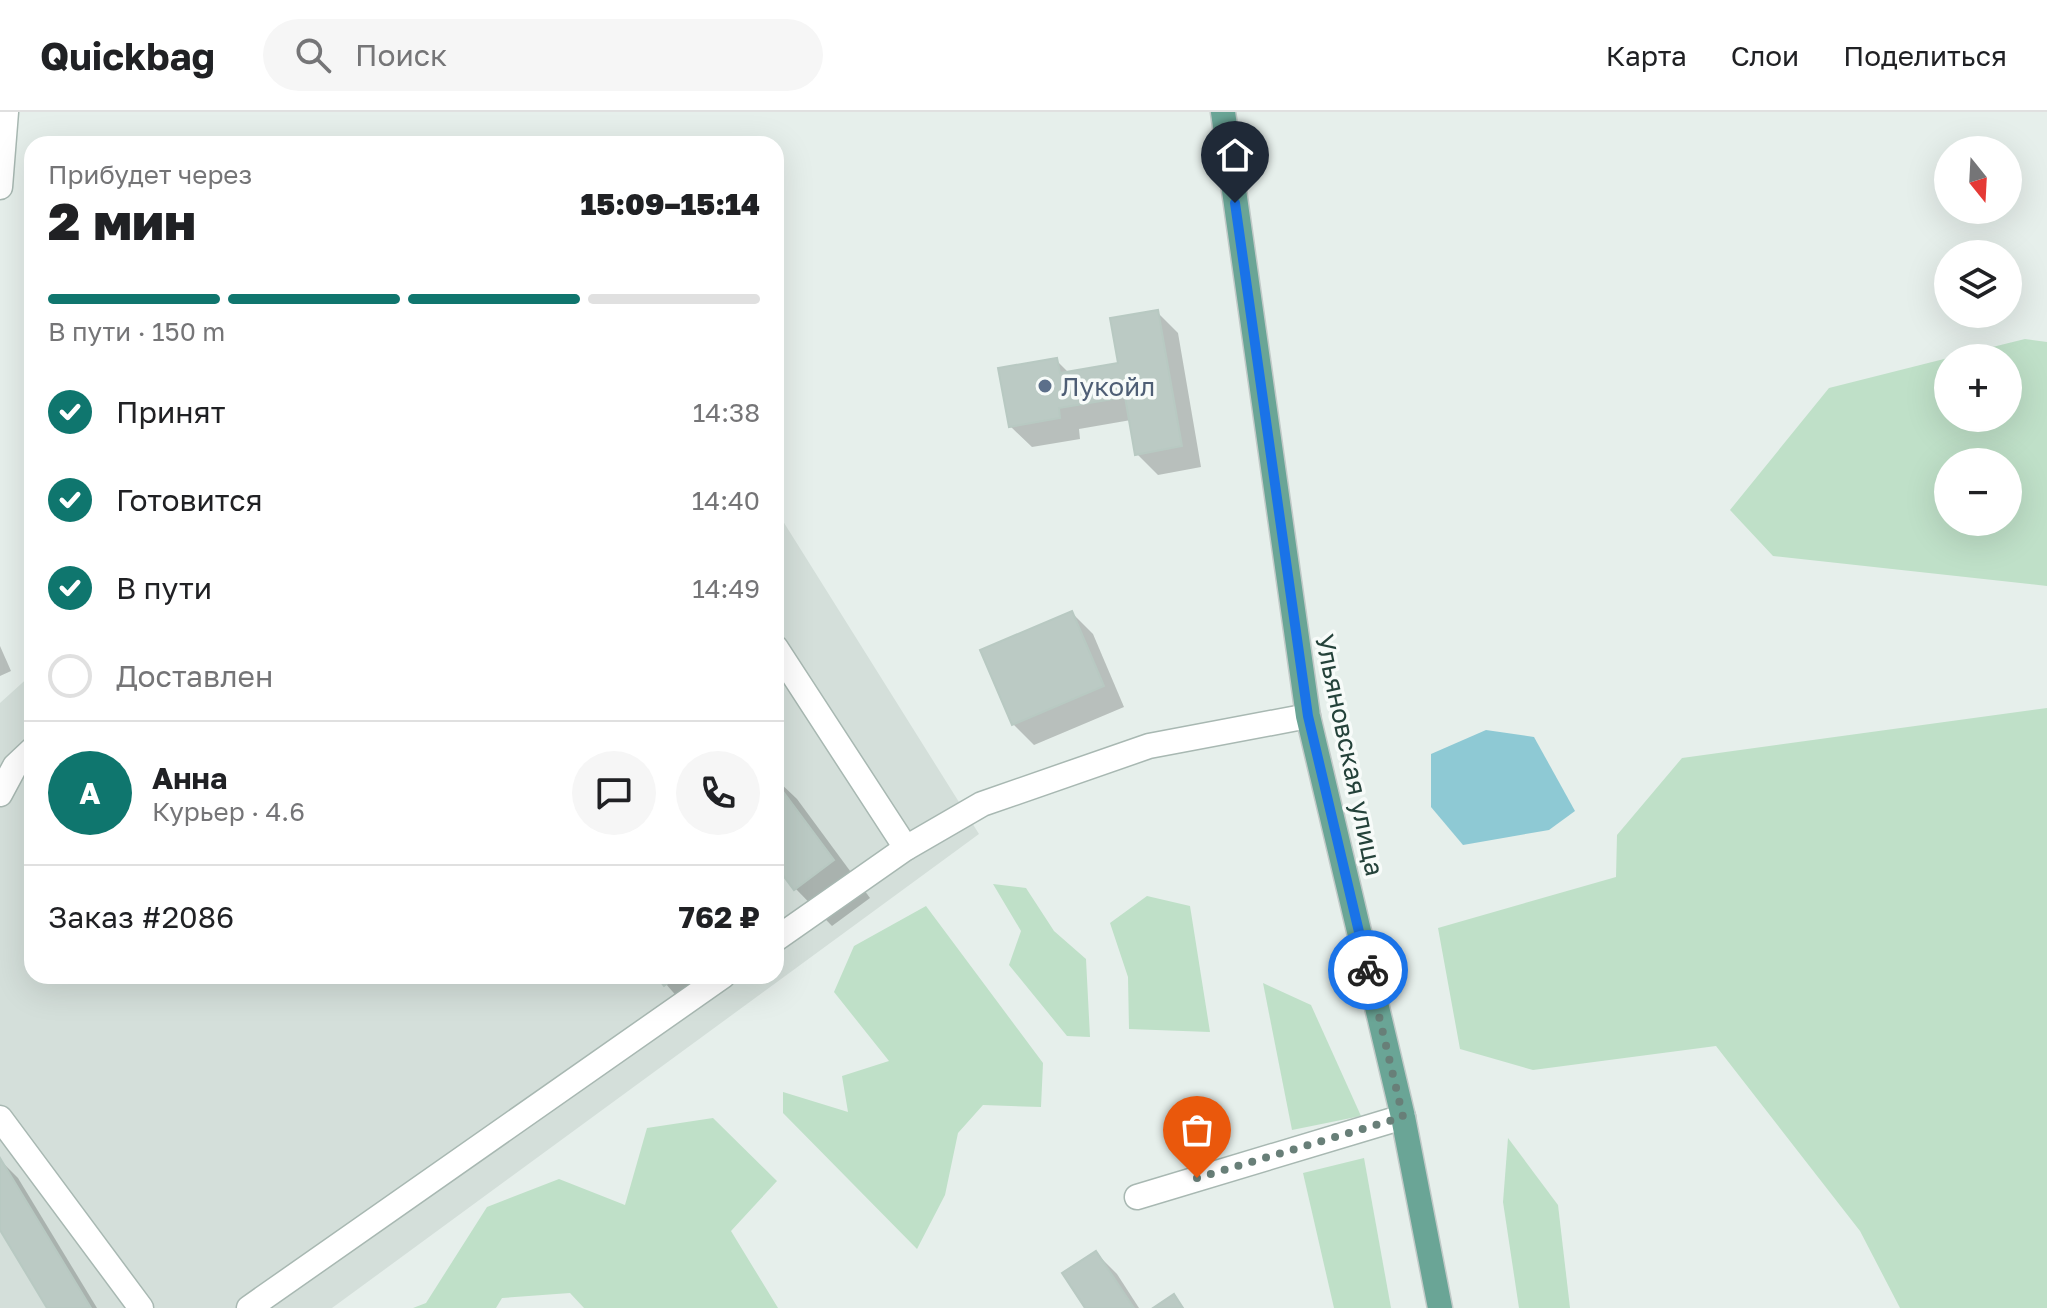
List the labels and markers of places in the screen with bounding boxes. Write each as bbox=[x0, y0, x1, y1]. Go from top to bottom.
pin bbox=[1201, 121, 1269, 203]
place label: Лукойл bbox=[1061, 371, 1155, 402]
marker: Лукойл bbox=[1036, 377, 1054, 395]
pin bbox=[1163, 1096, 1231, 1178]

